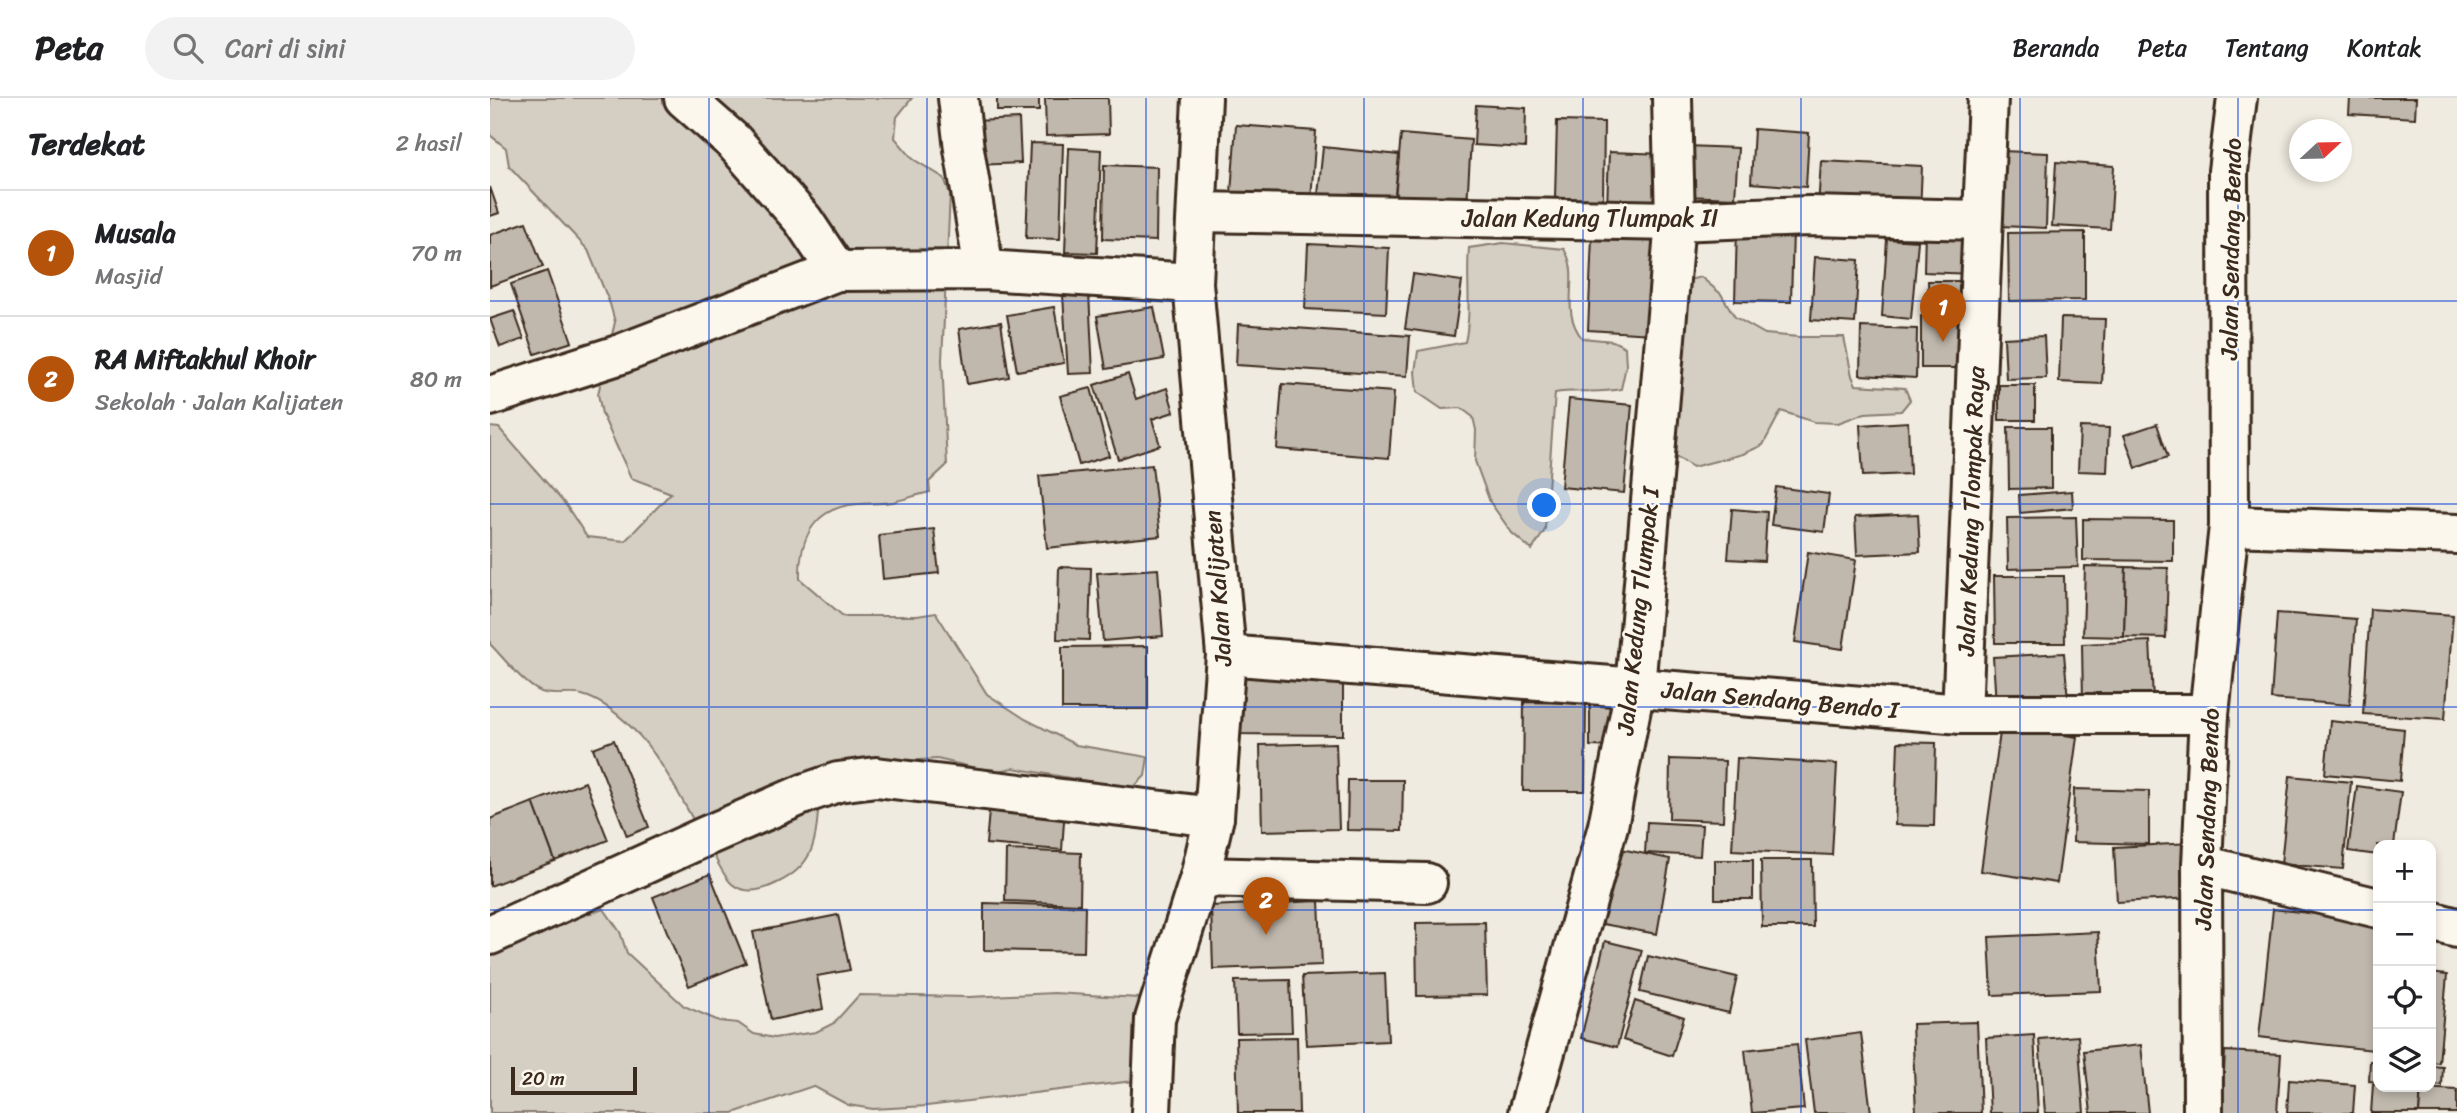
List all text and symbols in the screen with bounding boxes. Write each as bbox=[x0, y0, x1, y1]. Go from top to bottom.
search box bbox=[145, 17, 635, 80]
text: Peta bbox=[35, 19, 103, 77]
text: Cari di sini bbox=[225, 25, 346, 71]
text: Beranda bbox=[2012, 27, 2099, 69]
text: Peta bbox=[2137, 27, 2187, 69]
text: Tentang bbox=[2225, 27, 2309, 69]
text: Kontak bbox=[2347, 27, 2422, 69]
icon: search bbox=[169, 29, 207, 67]
text: Terdekat bbox=[28, 117, 145, 171]
north arrow bbox=[2289, 119, 2352, 182]
text: 2 hasil bbox=[396, 123, 462, 164]
street label: Jalan Sendang Bendo bbox=[2208, 138, 2254, 361]
street label: Jalan Kedung Tlumpak II bbox=[1461, 197, 1719, 239]
text: Musala bbox=[95, 210, 176, 256]
text: 1 bbox=[46, 233, 56, 274]
text: 70 m bbox=[411, 233, 462, 274]
text: Masjid bbox=[95, 256, 162, 297]
pin: 1 bbox=[1920, 284, 1966, 342]
text: RA Miftakhul Khoir bbox=[95, 336, 315, 382]
text: 2 bbox=[44, 359, 58, 400]
text: 80 m bbox=[410, 359, 462, 400]
street label: Jalan Kedung Tlompak Raya bbox=[1945, 364, 1997, 658]
text: Sekolah · Jalan Kalijaten bbox=[95, 382, 343, 423]
street label: Jalan Kedung Tlumpak I bbox=[1604, 483, 1672, 738]
your location bbox=[1527, 488, 1561, 522]
street label: Jalan Kalijaten bbox=[1192, 509, 1244, 668]
street label: Jalan Sendang Bendo I bbox=[1659, 669, 1902, 731]
street label: Jalan Sendang Bendo bbox=[2182, 707, 2232, 932]
map controls bbox=[2373, 840, 2436, 1092]
button: + bbox=[2373, 840, 2436, 903]
pin: 2 bbox=[1243, 877, 1289, 935]
button: − bbox=[2373, 903, 2436, 966]
button: locate bbox=[2373, 966, 2436, 1029]
button: layers bbox=[2373, 1029, 2436, 1092]
text: 20 m bbox=[522, 1062, 565, 1095]
scale bar bbox=[511, 1064, 637, 1096]

